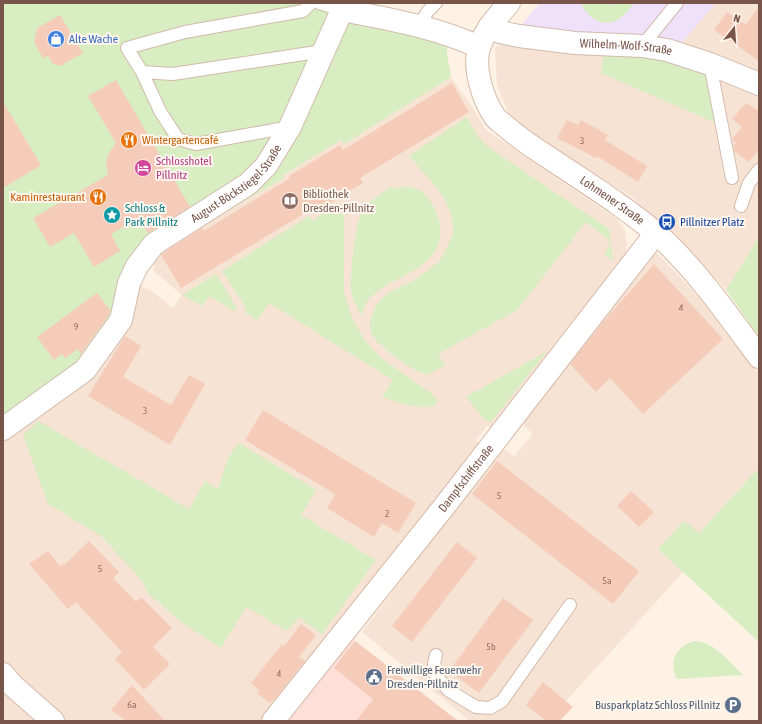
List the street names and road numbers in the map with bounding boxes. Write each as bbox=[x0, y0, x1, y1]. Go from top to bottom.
street label: Wilhelm-Wolf-Straße bbox=[579, 36, 674, 58]
street label: August-Böckstiegel-Straße bbox=[188, 142, 284, 226]
street label: Lohmener Straße bbox=[577, 173, 647, 228]
street label: Dampfschiffstraße bbox=[435, 442, 496, 515]

